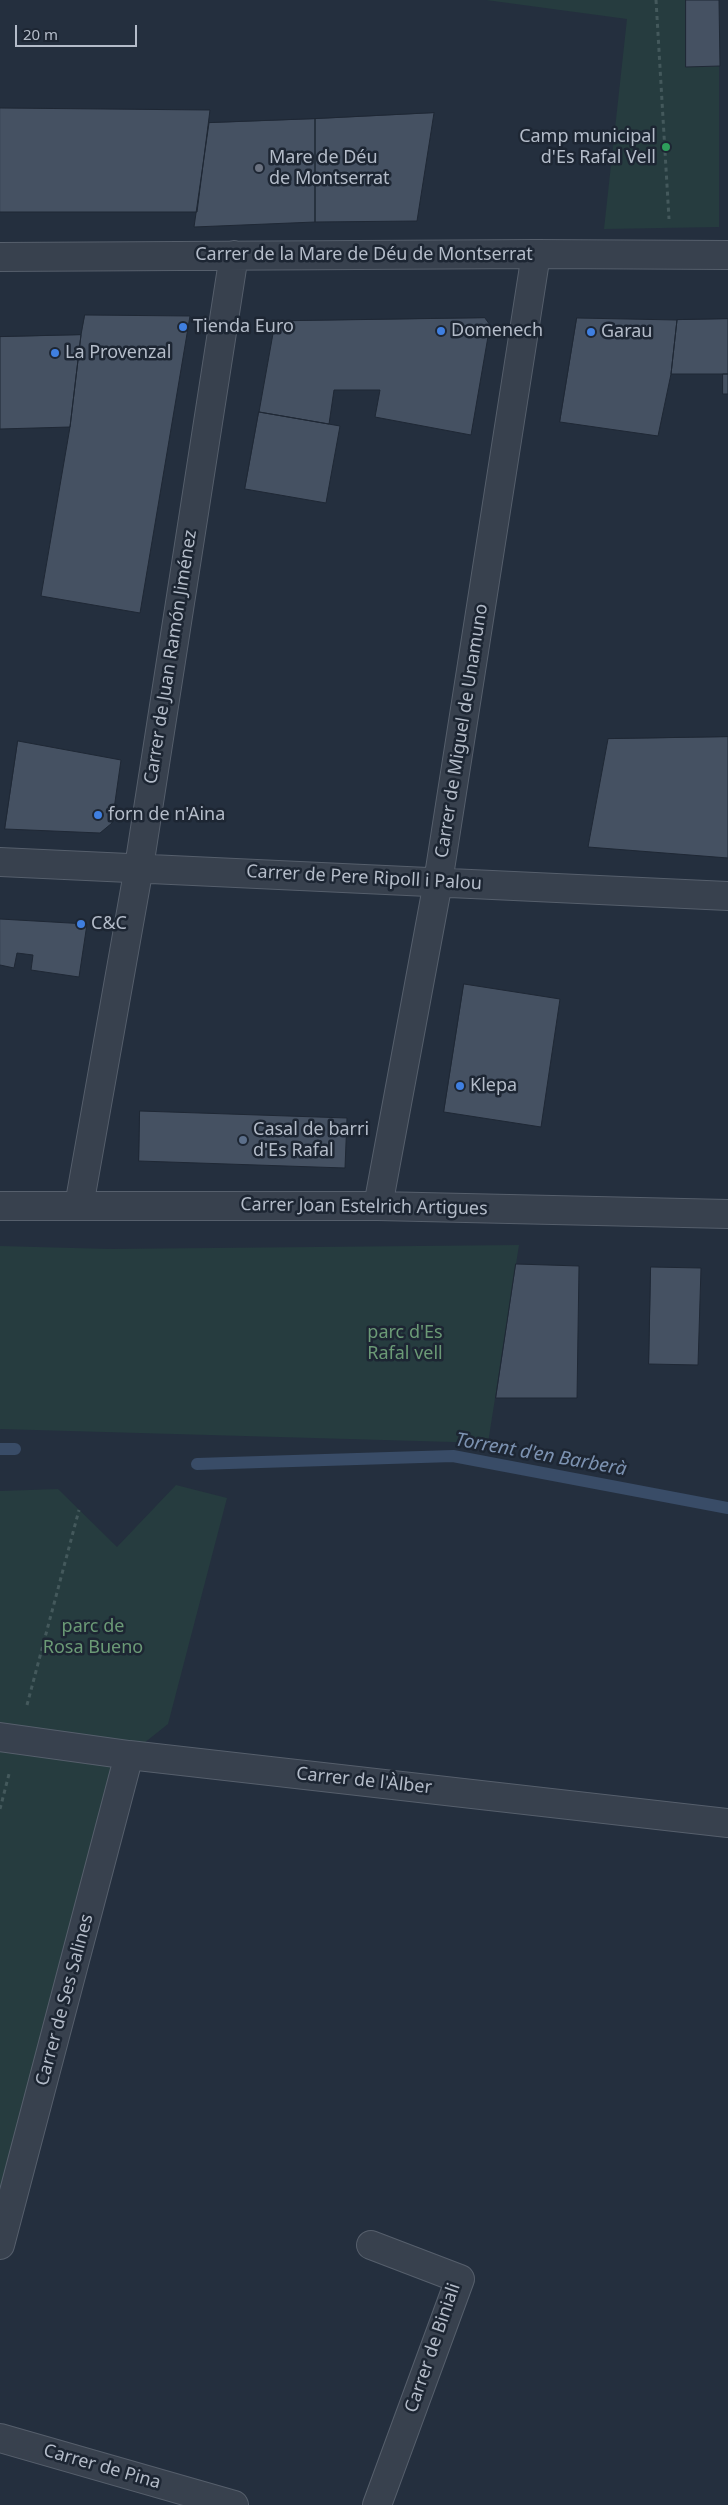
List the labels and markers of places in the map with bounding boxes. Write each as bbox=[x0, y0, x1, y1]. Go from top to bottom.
place label: Camp municipal d'Es Rafal Vell bbox=[519, 126, 656, 168]
marker: Camp municipal d'Es Rafal Vell bbox=[660, 141, 672, 153]
place label: Mare de Déu de Montserrat bbox=[269, 147, 390, 190]
marker: Mare de Déu de Montserrat bbox=[253, 162, 265, 174]
place label: Tienda Euro bbox=[193, 316, 294, 338]
place label: Domenech bbox=[451, 320, 543, 342]
marker: Tienda Euro bbox=[177, 321, 189, 333]
place label: Garau bbox=[601, 321, 652, 343]
marker: Domenech bbox=[435, 325, 447, 337]
marker: Garau bbox=[585, 326, 597, 338]
place label: La Provenzal bbox=[65, 342, 171, 364]
marker: La Provenzal bbox=[49, 347, 61, 359]
place label: forn de n'Aina bbox=[108, 804, 225, 826]
marker: forn de n'Aina bbox=[92, 809, 104, 821]
place label: C&C bbox=[91, 913, 127, 935]
marker: C&C bbox=[75, 918, 87, 930]
place label: Klepa bbox=[470, 1075, 517, 1097]
marker: Klepa bbox=[454, 1080, 466, 1092]
place label: Casal de barri d'Es Rafal bbox=[253, 1119, 369, 1162]
marker: Casal de barri d'Es Rafal bbox=[237, 1134, 249, 1146]

